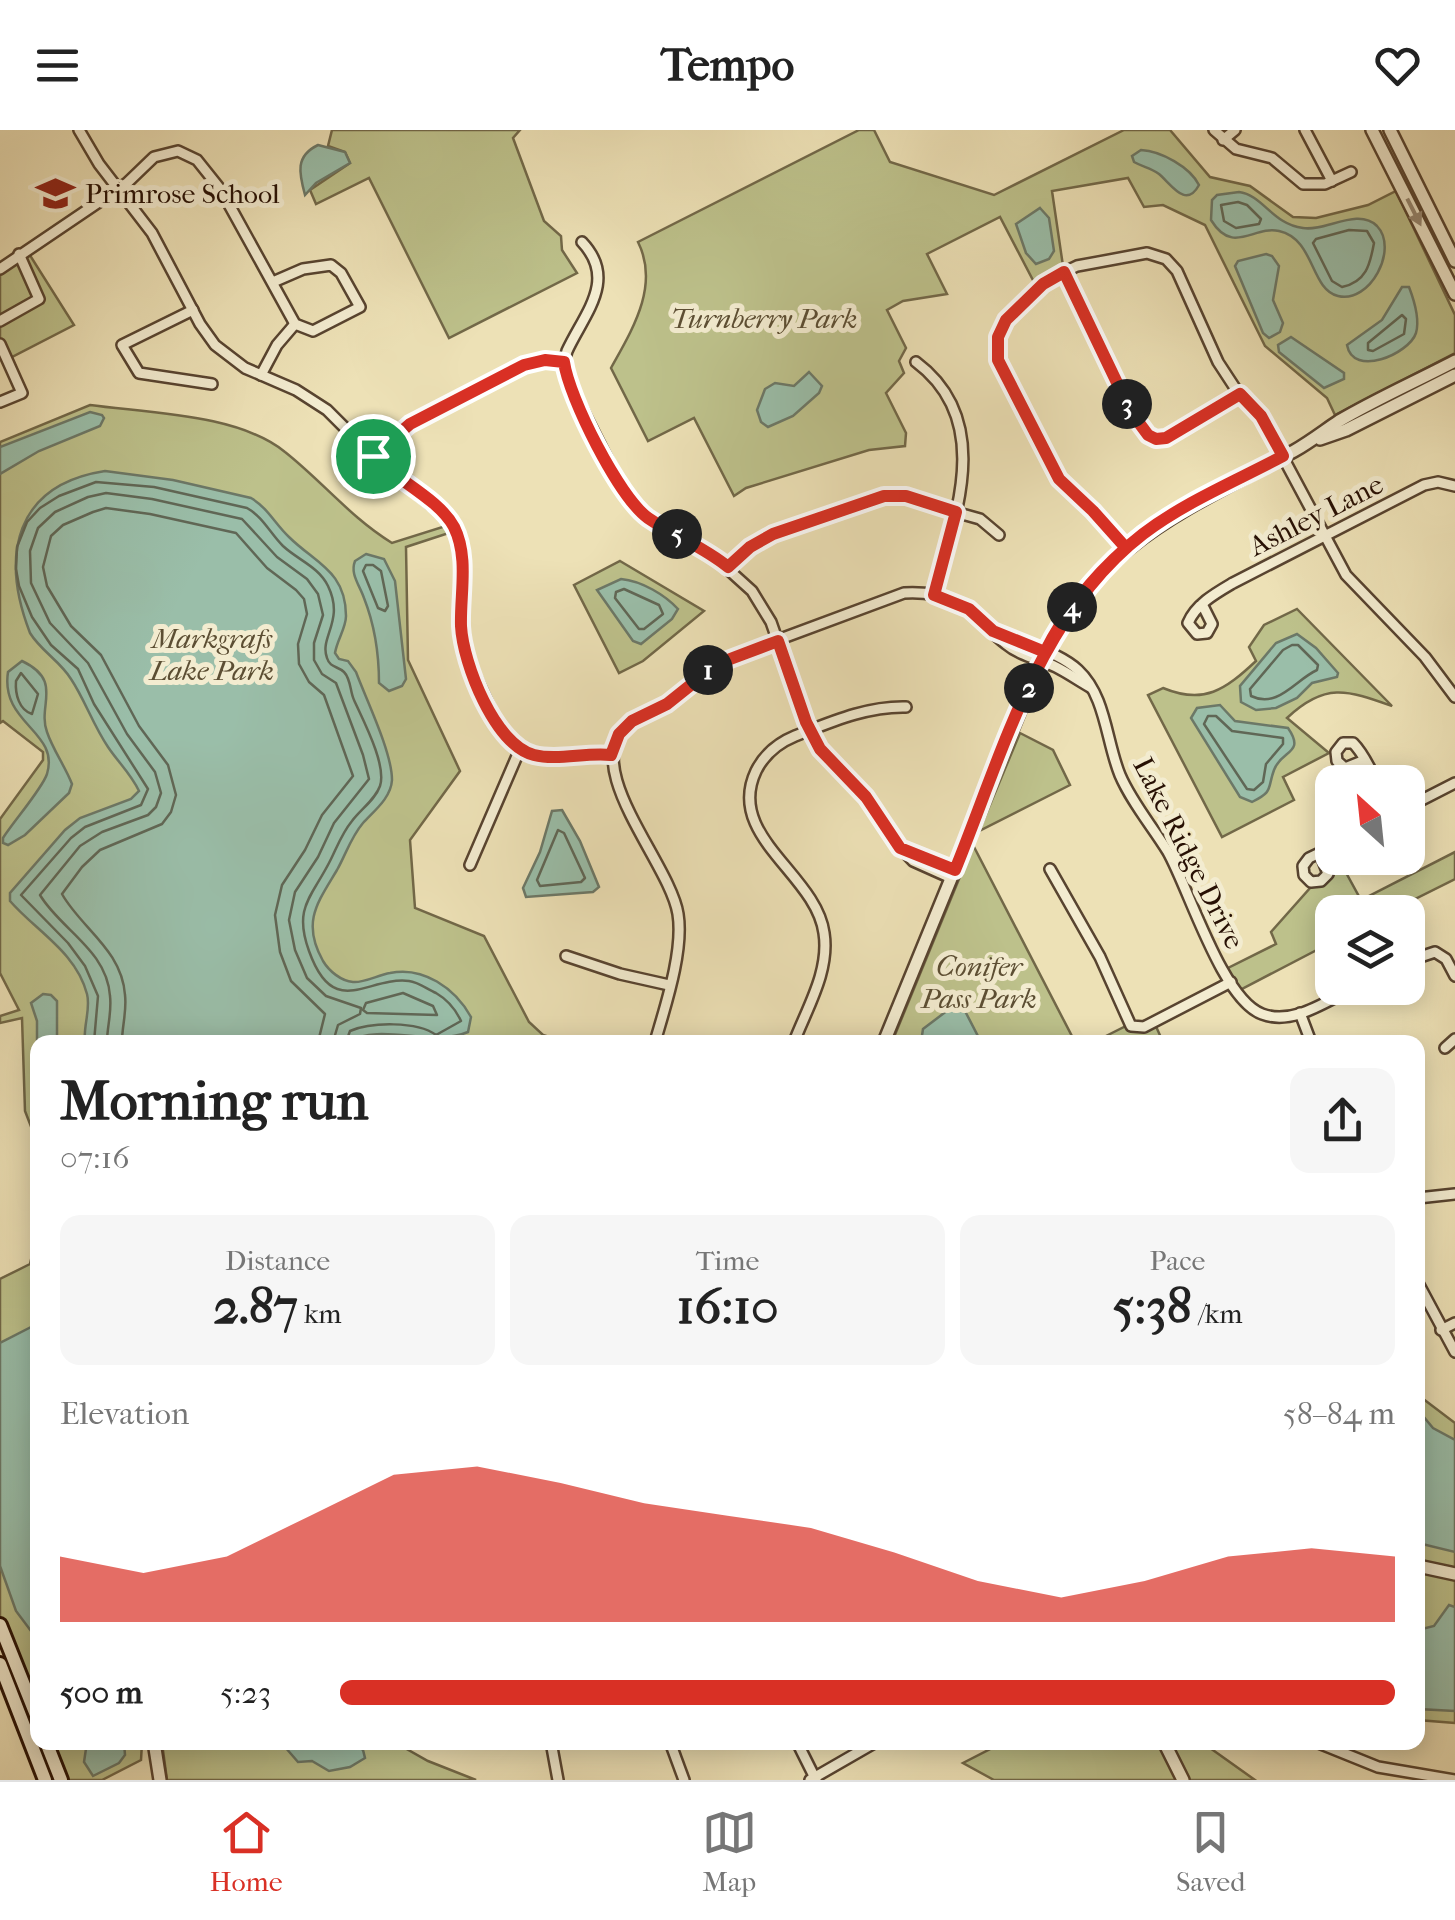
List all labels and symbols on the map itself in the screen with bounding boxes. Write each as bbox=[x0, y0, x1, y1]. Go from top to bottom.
school or university icon: Primrose School bbox=[34, 172, 76, 214]
place label: Primrose School bbox=[85, 177, 280, 210]
one-way arrow bbox=[1405, 197, 1422, 226]
park label: Turnberry Park bbox=[670, 302, 858, 335]
pin: 3 bbox=[1102, 379, 1152, 429]
pin bbox=[331, 414, 416, 499]
street label: Ashley Lane bbox=[1243, 467, 1389, 563]
pin: 5 bbox=[652, 509, 702, 559]
pin: 4 bbox=[1047, 582, 1097, 632]
park label: Markgrafs Lake Park bbox=[148, 622, 274, 687]
pin: 1 bbox=[683, 645, 733, 695]
pin: 2 bbox=[1004, 663, 1054, 713]
street label: Lake Ridge Drive bbox=[1126, 752, 1252, 954]
north arrow bbox=[1315, 765, 1425, 875]
park label: Conifer Pass Park bbox=[919, 950, 1037, 1015]

